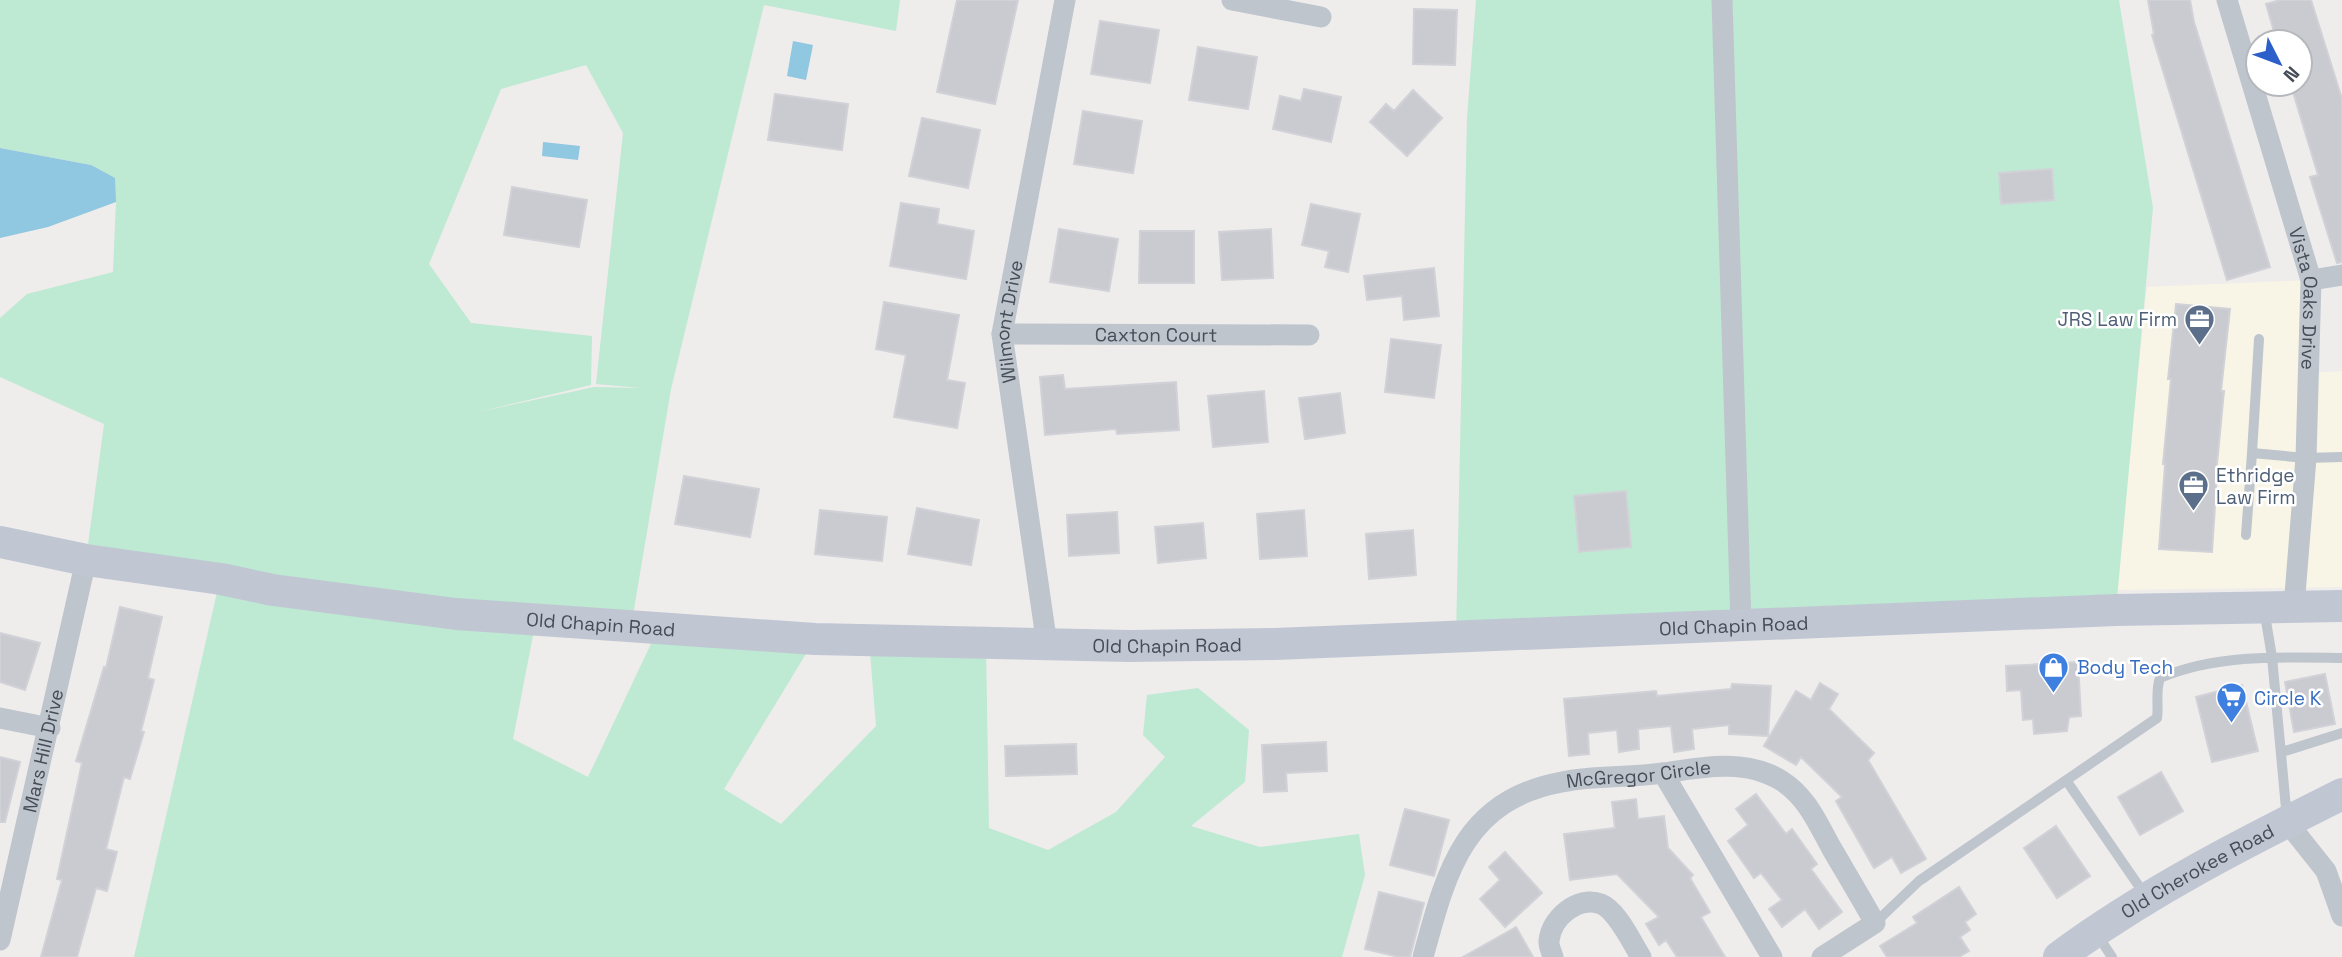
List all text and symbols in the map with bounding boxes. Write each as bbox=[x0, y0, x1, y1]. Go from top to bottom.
north arrow bbox=[2244, 28, 2314, 98]
text: N bbox=[2278, 61, 2305, 87]
street label: Vista Oaks Drive bbox=[2283, 224, 2324, 370]
street label: Wilmont Drive bbox=[989, 258, 1028, 385]
office icon: JRS Law Firm bbox=[2183, 302, 2217, 346]
place label: JRS Law Firm bbox=[2058, 307, 2177, 332]
street label: Caxton Court bbox=[1095, 322, 1217, 347]
place label: Ethridge Law Firm bbox=[2216, 463, 2296, 510]
office icon: Ethridge Law Firm bbox=[2176, 469, 2210, 513]
street label: Old Chapin Road bbox=[525, 606, 676, 642]
street label: Old Chapin Road bbox=[1659, 610, 1809, 641]
street label: Old Chapin Road bbox=[1092, 632, 1242, 659]
shop icon: Body Tech bbox=[2037, 650, 2071, 694]
place label: Body Tech bbox=[2077, 655, 2173, 680]
supermarket icon: Circle K bbox=[2214, 681, 2248, 725]
place label: Circle K bbox=[2254, 686, 2322, 711]
street label: Mars Hill Drive bbox=[17, 687, 69, 815]
street label: McGregor Circle bbox=[1564, 754, 1712, 793]
street label: Old Cherokee Road bbox=[2116, 818, 2278, 924]

